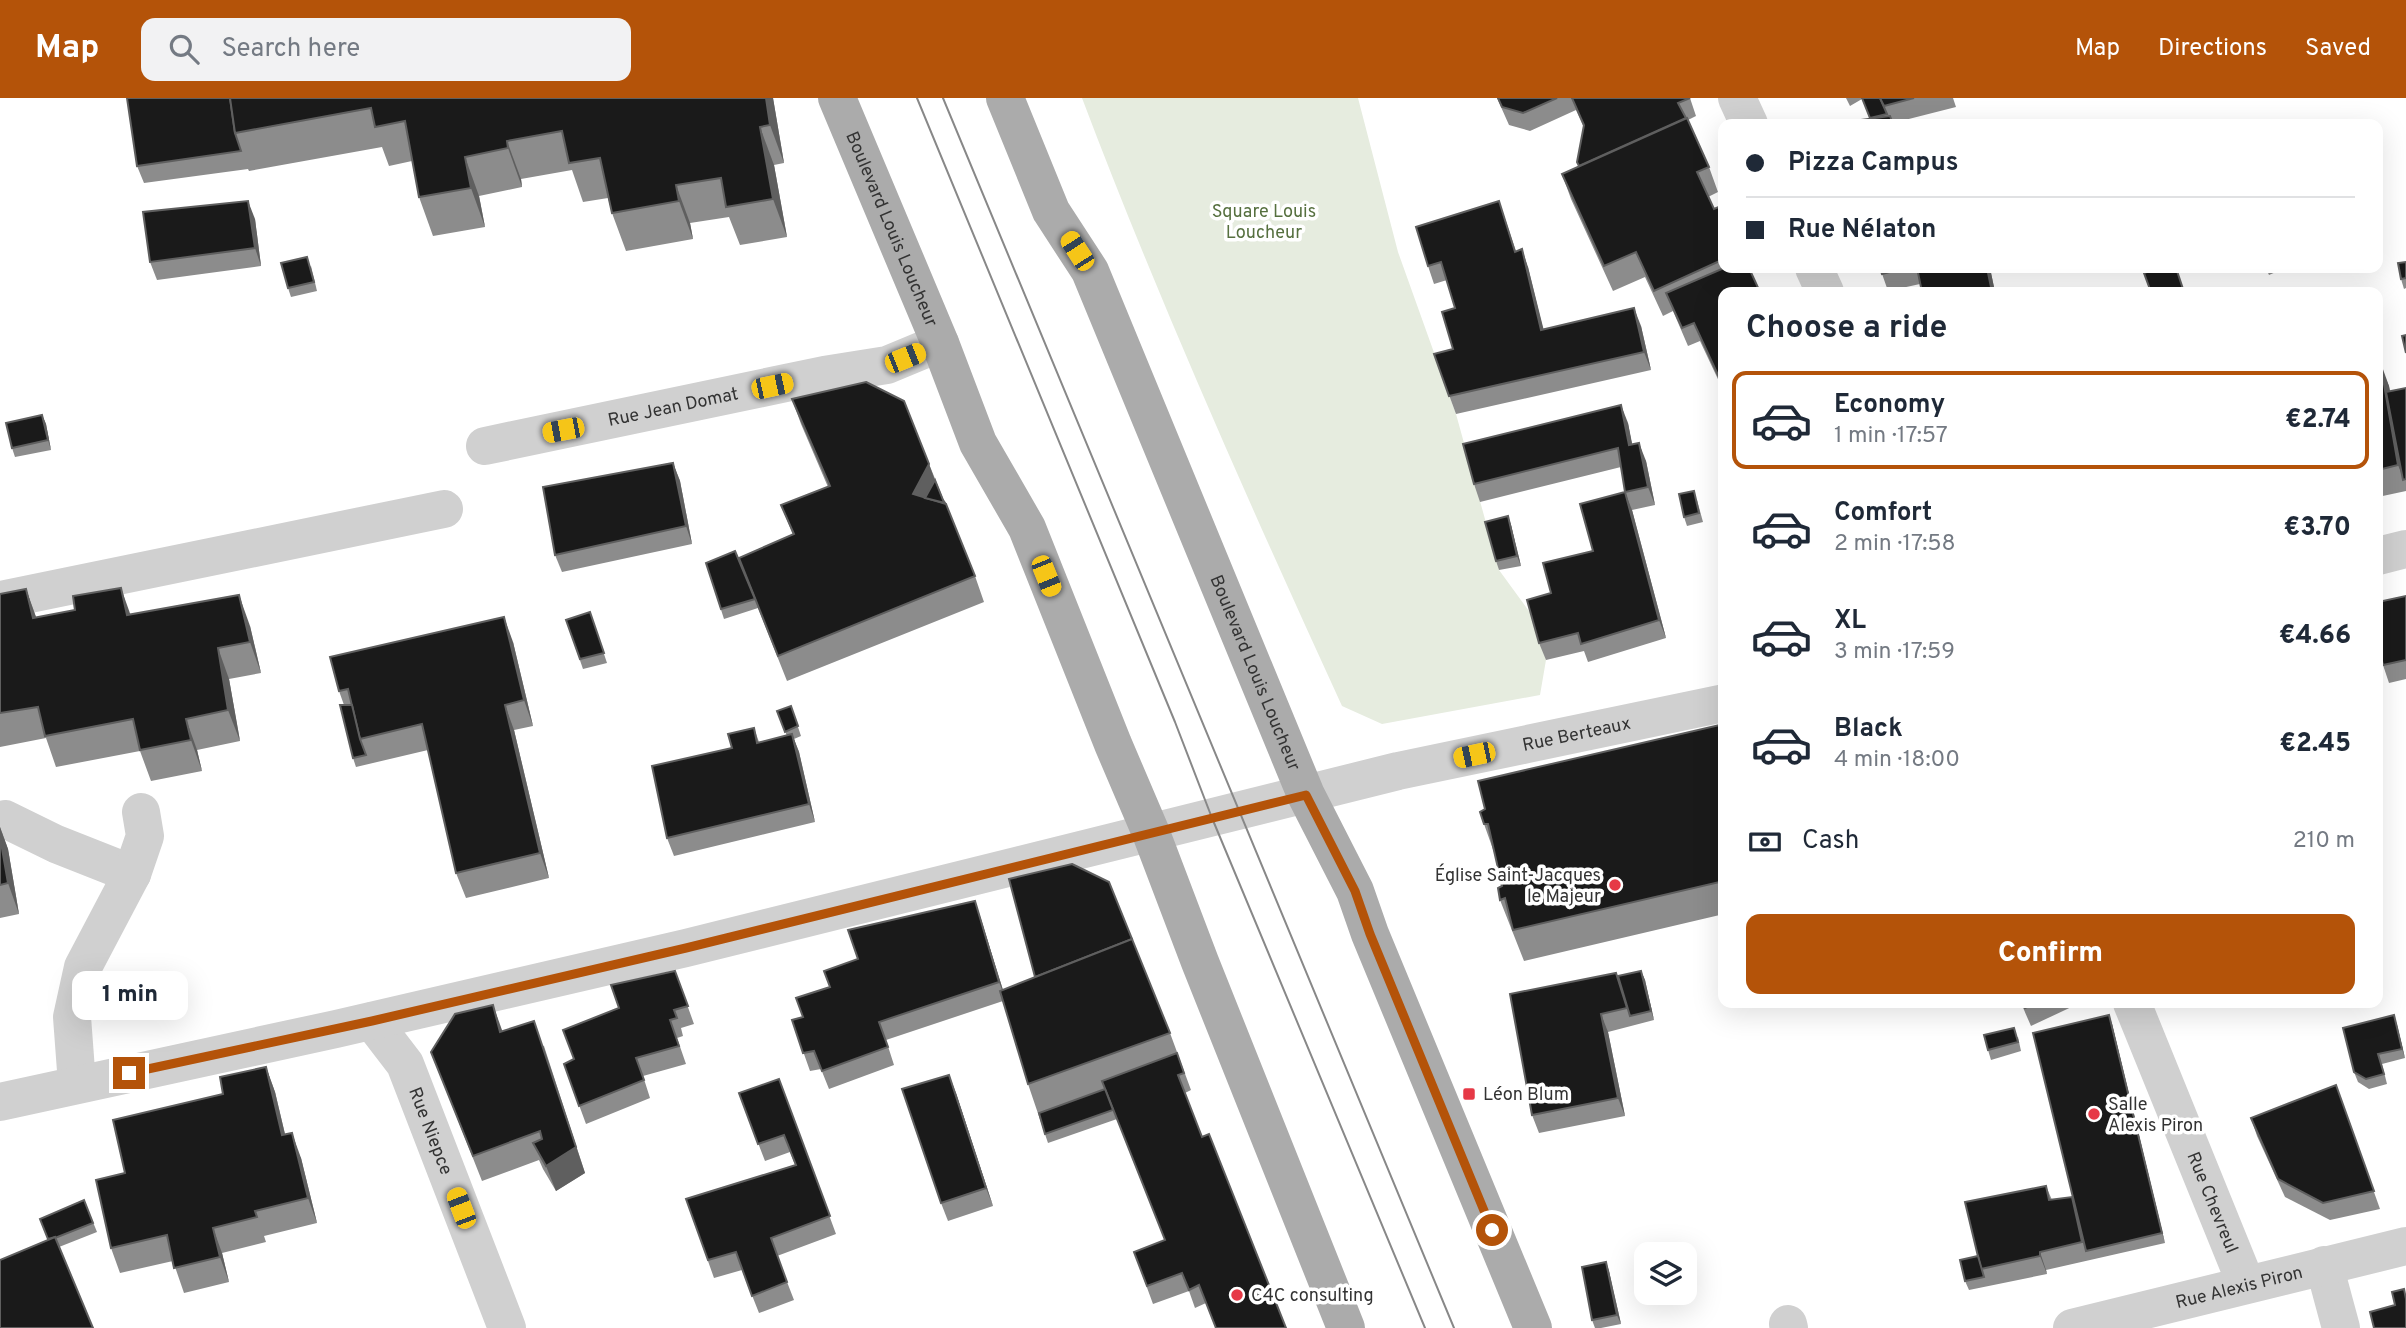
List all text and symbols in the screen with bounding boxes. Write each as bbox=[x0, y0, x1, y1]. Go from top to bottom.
search box bbox=[141, 18, 631, 81]
text: Map bbox=[35, 28, 99, 70]
icon: search bbox=[165, 30, 203, 68]
text: Search here bbox=[221, 33, 360, 66]
text: Map bbox=[2075, 34, 2120, 64]
text: Directions bbox=[2158, 34, 2267, 64]
text: Saved bbox=[2305, 34, 2371, 64]
street label: Boulevard Louis Loucheur bbox=[839, 128, 942, 331]
text: Pizza Campus bbox=[1788, 147, 1959, 180]
park label: Square Louis Loucheur bbox=[1212, 201, 1316, 245]
text: Rue Nélaton bbox=[1788, 214, 1936, 247]
car bbox=[1057, 228, 1098, 274]
text: Choose a ride bbox=[1746, 309, 1947, 349]
car bbox=[882, 340, 929, 376]
car bbox=[750, 371, 795, 401]
street label: Rue Jean Domat bbox=[606, 383, 740, 433]
icon: car bbox=[1750, 389, 1813, 452]
text: Economy bbox=[1834, 389, 1945, 422]
text: €2.74 bbox=[2285, 404, 2351, 437]
car bbox=[541, 416, 586, 444]
text: 1 min · 17:57 bbox=[1834, 422, 1948, 451]
icon: car bbox=[1750, 497, 1813, 560]
text: Comfort bbox=[1834, 497, 1932, 530]
text: €3.70 bbox=[2284, 512, 2351, 545]
text: 2 min · 17:58 bbox=[1834, 530, 1956, 559]
car bbox=[1029, 553, 1064, 599]
street label: Boulevard Louis Loucheur bbox=[1204, 572, 1305, 775]
icon: car bbox=[1750, 605, 1813, 668]
text: XL bbox=[1834, 605, 1866, 638]
text: €4.66 bbox=[2279, 620, 2351, 653]
text: 3 min · 17:59 bbox=[1834, 638, 1955, 667]
street label: Rue Berteaux bbox=[1520, 713, 1633, 758]
icon: car bbox=[1750, 713, 1813, 776]
text: Black bbox=[1834, 713, 1903, 746]
text: €2.45 bbox=[2279, 728, 2351, 761]
car bbox=[1452, 740, 1497, 770]
text: 4 min · 18:00 bbox=[1834, 746, 1960, 775]
icon: cash bbox=[1746, 823, 1784, 861]
text: Cash bbox=[1802, 825, 1859, 858]
text: 210 m bbox=[2293, 827, 2355, 856]
place label: Église Saint-Jacques le Majeur bbox=[1435, 863, 1601, 909]
marker: Église Saint-Jacques le Majeur bbox=[1607, 877, 1623, 893]
button: Confirm bbox=[1746, 914, 2355, 994]
callout: 1 min bbox=[71, 972, 187, 1020]
text: 1 min bbox=[102, 981, 158, 1010]
route end bbox=[113, 1057, 145, 1089]
street label: Rue Niepce bbox=[402, 1084, 457, 1179]
place label: Léon Blum bbox=[1483, 1084, 1569, 1107]
marker: Léon Blum bbox=[1461, 1086, 1477, 1102]
place label: Salle Alexis Piron bbox=[2108, 1094, 2203, 1138]
marker: Salle Alexis Piron bbox=[2086, 1106, 2102, 1122]
street label: Rue Chevreul bbox=[2181, 1149, 2242, 1257]
car bbox=[444, 1185, 479, 1231]
route start bbox=[1476, 1214, 1508, 1246]
map controls bbox=[1634, 1242, 1697, 1305]
button: layers bbox=[1634, 1242, 1697, 1305]
street label: Rue Alexis Piron bbox=[2173, 1262, 2305, 1315]
place label: C4C consulting bbox=[1251, 1285, 1374, 1308]
marker: C4C consulting bbox=[1229, 1287, 1245, 1303]

